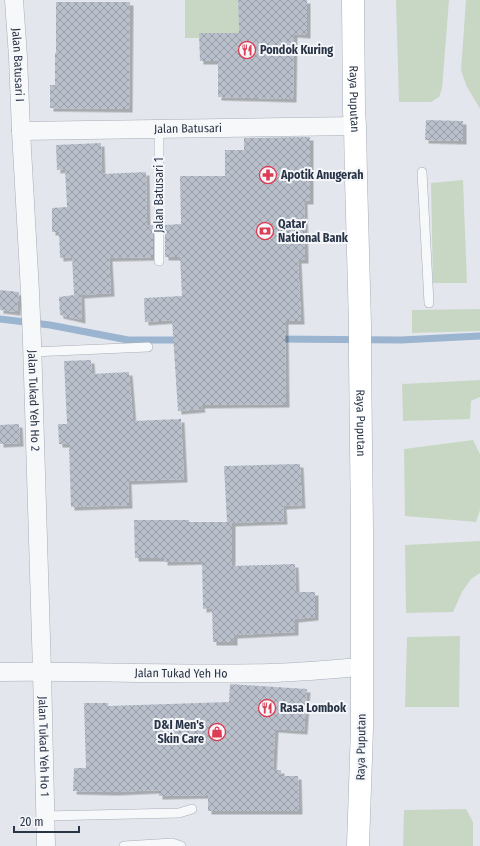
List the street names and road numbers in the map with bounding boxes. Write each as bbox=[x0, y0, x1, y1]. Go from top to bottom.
street label: Jalan Batusari I bbox=[9, 27, 27, 102]
street label: Raya Puputan bbox=[347, 65, 362, 133]
street label: Jalan Batusari bbox=[154, 121, 222, 136]
street label: Jalan Batusari 1 bbox=[152, 157, 166, 233]
street label: Jalan Tukad Yeh Ho 2 bbox=[25, 350, 42, 451]
street label: Raya Puputan bbox=[353, 389, 368, 456]
street label: Jalan Tukad Yeh Ho bbox=[134, 666, 228, 681]
street label: Jalan Tukad Yeh Ho 1 bbox=[36, 696, 52, 797]
street label: Raya Puputan bbox=[353, 713, 369, 781]

